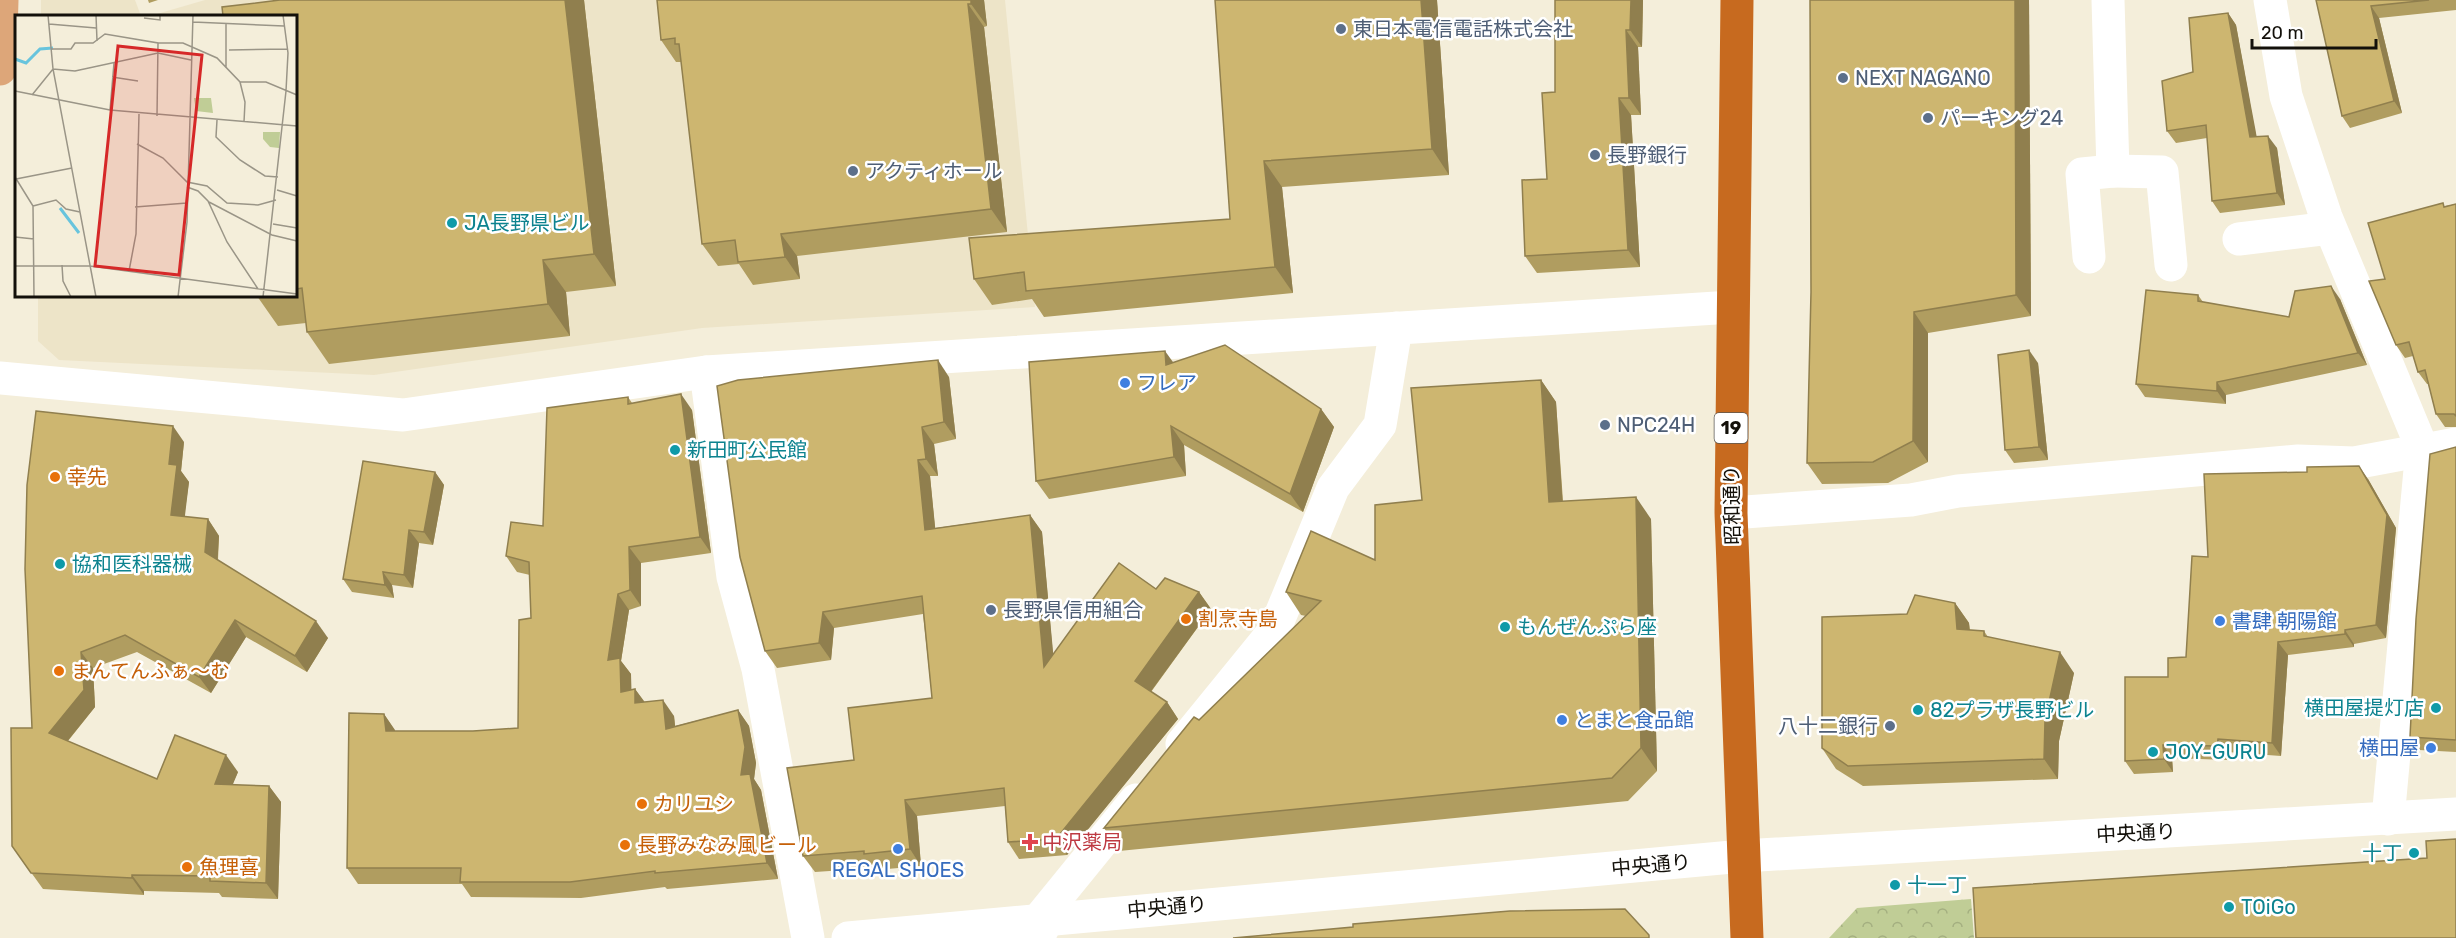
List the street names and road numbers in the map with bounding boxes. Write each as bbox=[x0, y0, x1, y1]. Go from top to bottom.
road number: 19 bbox=[1714, 413, 1748, 443]
street label: 昭和通り bbox=[1719, 465, 1745, 545]
street label: 中央通り bbox=[2095, 819, 2177, 847]
street label: 中央通り bbox=[1610, 850, 1692, 880]
street label: 中央通り bbox=[1126, 892, 1208, 922]

